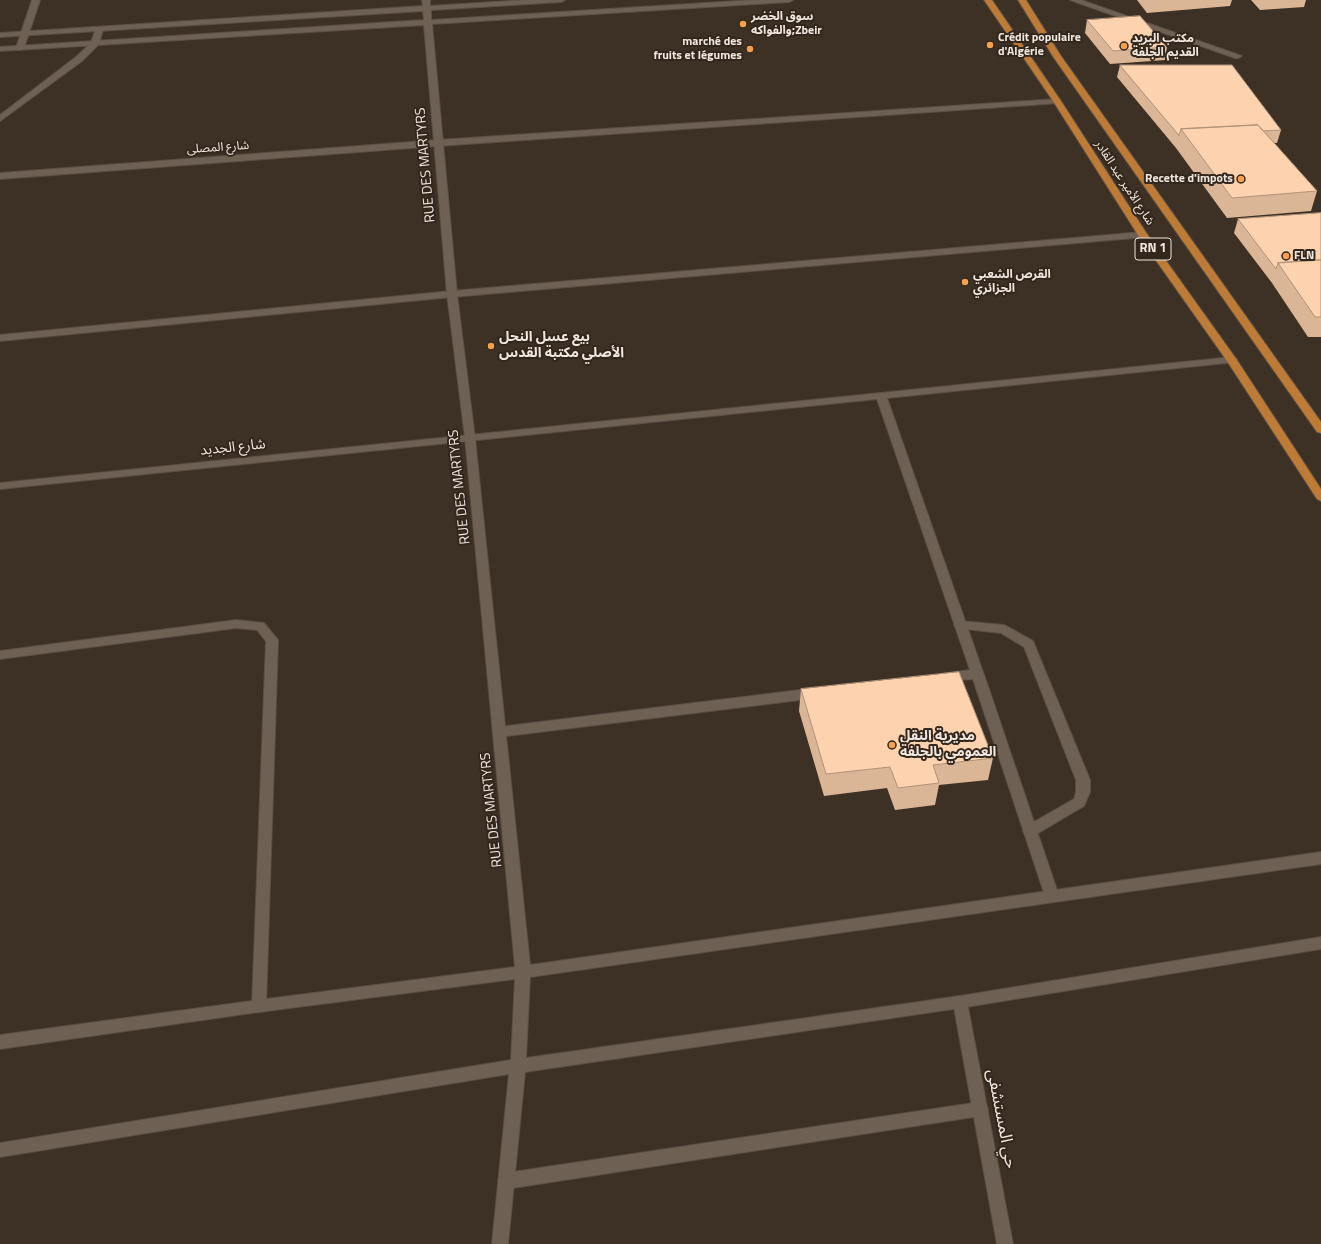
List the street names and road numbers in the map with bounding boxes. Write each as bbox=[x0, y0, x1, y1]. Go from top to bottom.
street label: RUE DES MARTYRS bbox=[413, 107, 439, 223]
street label: شارع الأمير عبد القادر bbox=[1091, 138, 1157, 228]
street label: شارع المصلى bbox=[186, 139, 250, 157]
road number: RN 1 bbox=[1135, 238, 1171, 260]
street label: RUE DES MARTYRS bbox=[446, 429, 474, 545]
street label: شارع الجديد bbox=[200, 436, 266, 460]
street label: RUE DES MARTYRS bbox=[478, 752, 506, 868]
street label: حي المستشفى bbox=[981, 1068, 1021, 1170]

